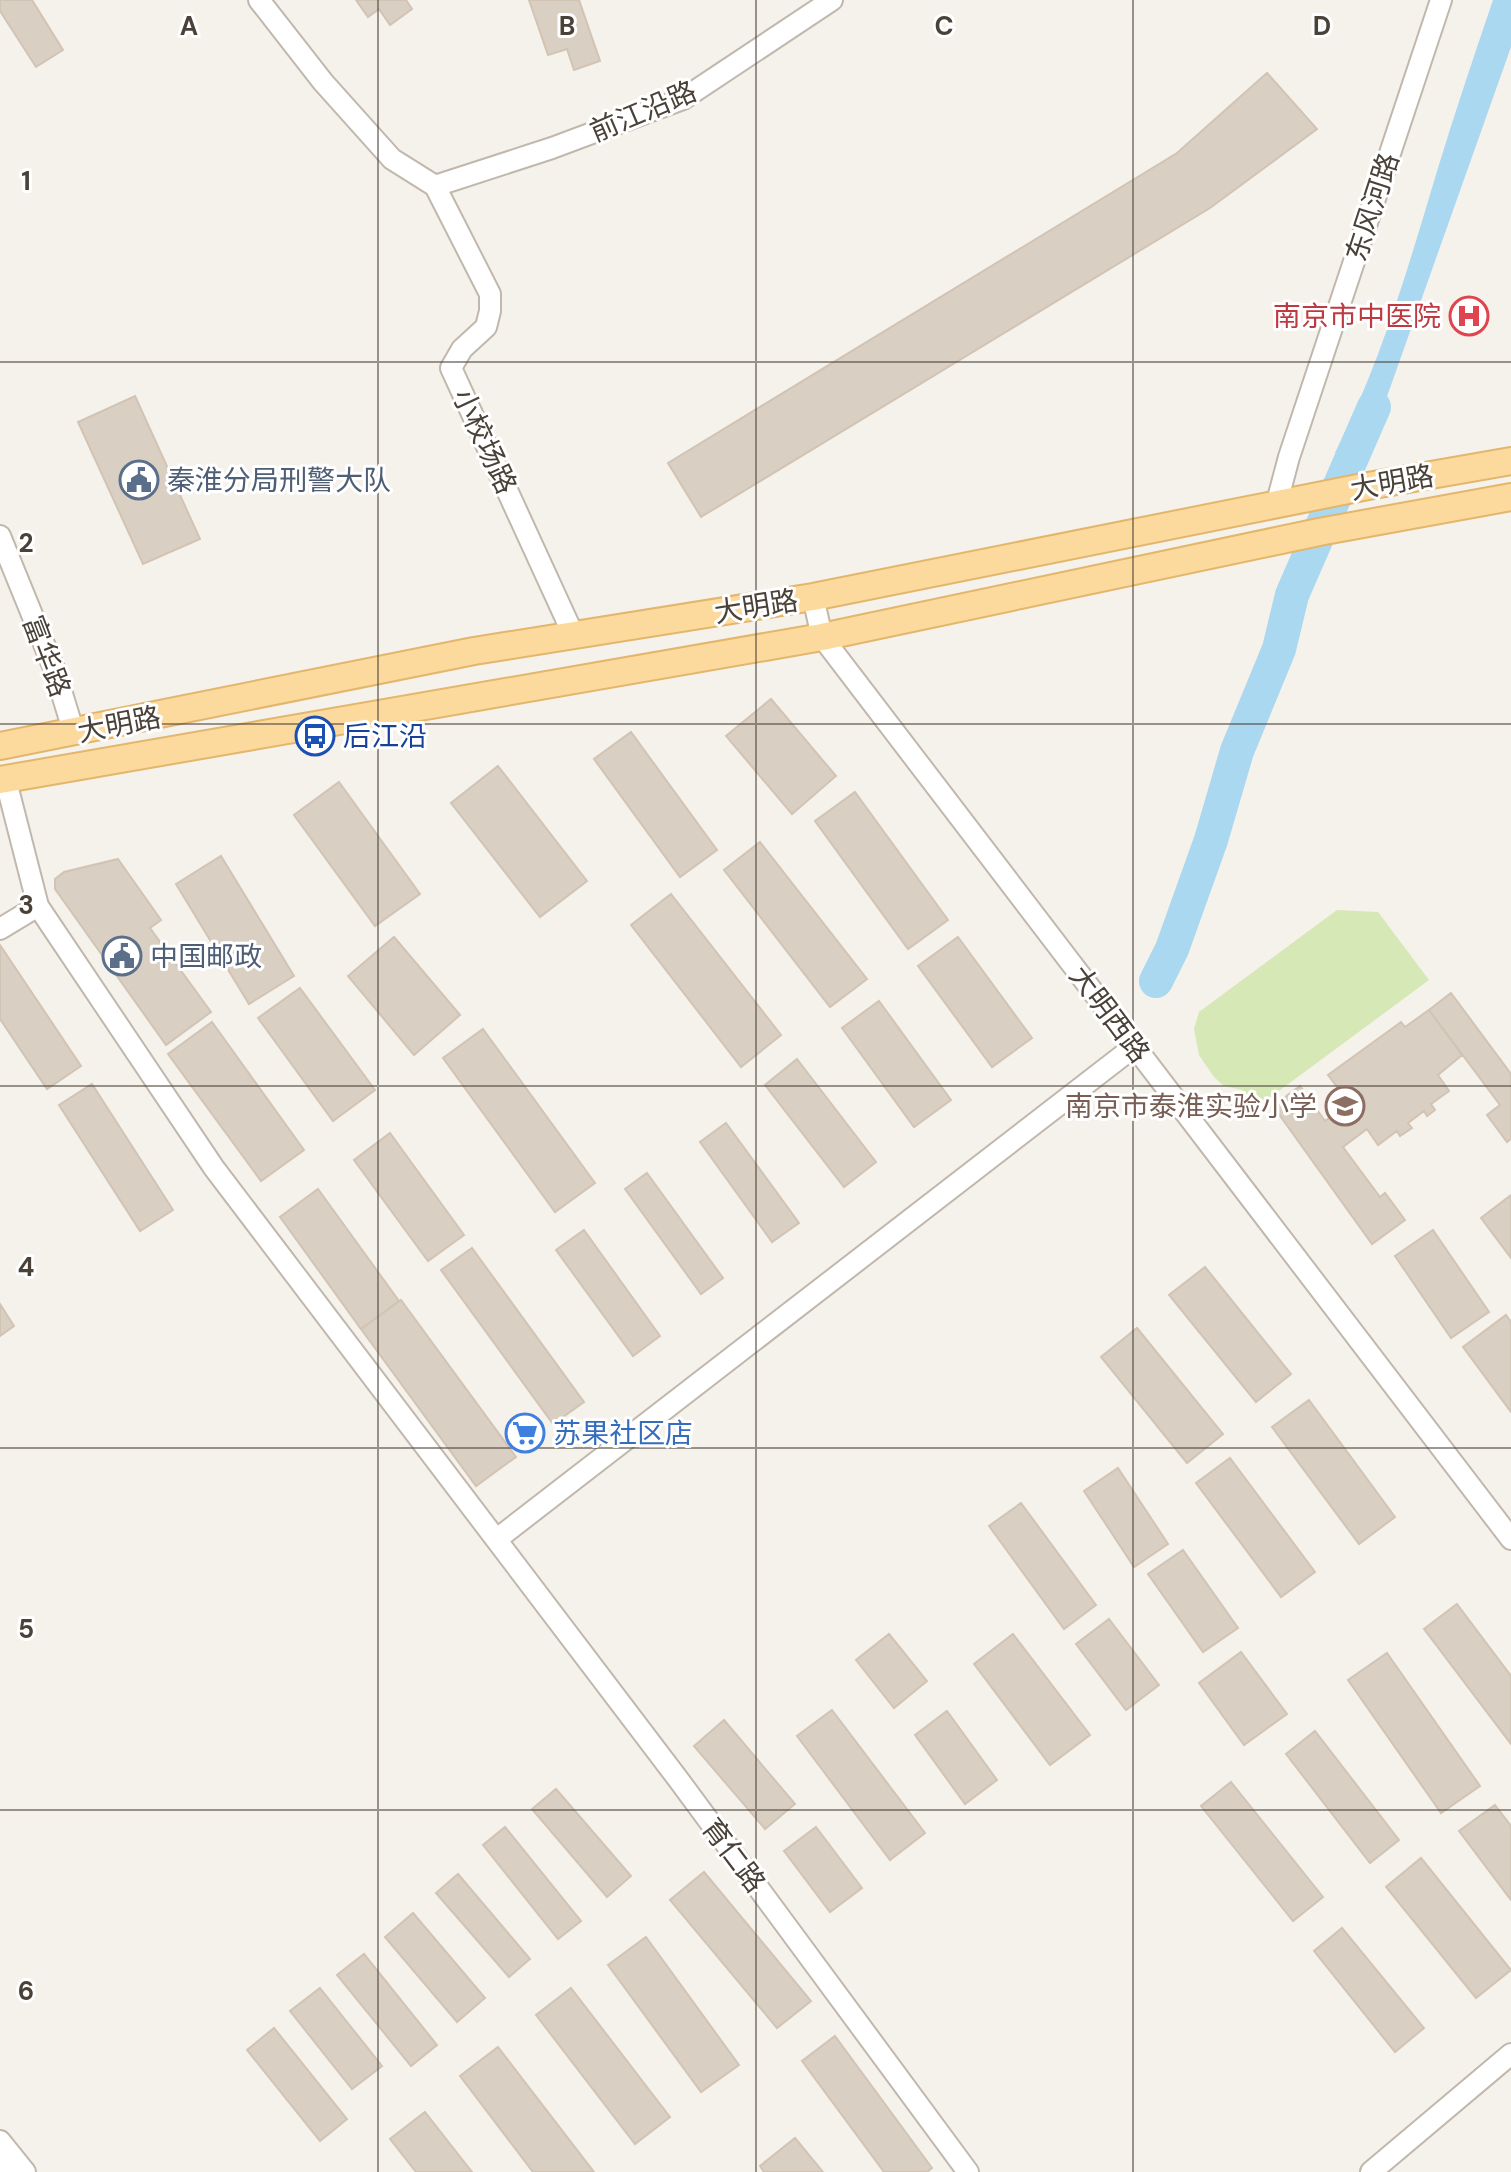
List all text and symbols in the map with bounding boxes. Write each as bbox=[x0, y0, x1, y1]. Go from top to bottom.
text: A bbox=[180, 9, 198, 43]
text: B bbox=[559, 9, 575, 43]
text: C bbox=[934, 9, 954, 43]
text: D bbox=[1313, 9, 1331, 43]
street label: 前江沿路 bbox=[584, 73, 702, 150]
street label: 东风河路 bbox=[1338, 148, 1407, 266]
text: 1 bbox=[21, 164, 31, 198]
hospital icon: 南京市中医院 bbox=[1448, 295, 1490, 337]
place label: 南京市中医院 bbox=[1273, 298, 1441, 335]
street label: 小校场路 bbox=[444, 383, 525, 500]
street label: 大明路 bbox=[1348, 457, 1437, 508]
public building icon: 秦淮分局刑警大队 bbox=[118, 459, 160, 501]
place label: 秦淮分局刑警大队 bbox=[167, 462, 391, 499]
text: 2 bbox=[18, 526, 34, 560]
street label: 大明路 bbox=[712, 582, 800, 631]
street label: 富华路 bbox=[14, 610, 79, 702]
street label: 大明路 bbox=[74, 698, 164, 751]
bus stop icon: 后江沿 bbox=[294, 715, 336, 757]
place label: 后江沿 bbox=[343, 718, 427, 755]
text: 3 bbox=[18, 888, 34, 922]
public building icon: 中国邮政 bbox=[101, 935, 143, 977]
place label: 中国邮政 bbox=[150, 938, 262, 975]
street label: 大明西路 bbox=[1061, 958, 1158, 1070]
school or university icon: 南京市泰淮实验小学 bbox=[1324, 1085, 1366, 1127]
place label: 南京市泰淮实验小学 bbox=[1065, 1088, 1317, 1125]
text: 4 bbox=[18, 1250, 34, 1284]
supermarket icon: 苏果社区店 bbox=[504, 1412, 546, 1454]
place label: 苏果社区店 bbox=[553, 1415, 693, 1452]
text: 5 bbox=[18, 1612, 34, 1646]
street label: 育仁路 bbox=[694, 1811, 774, 1900]
text: 6 bbox=[18, 1974, 34, 2008]

